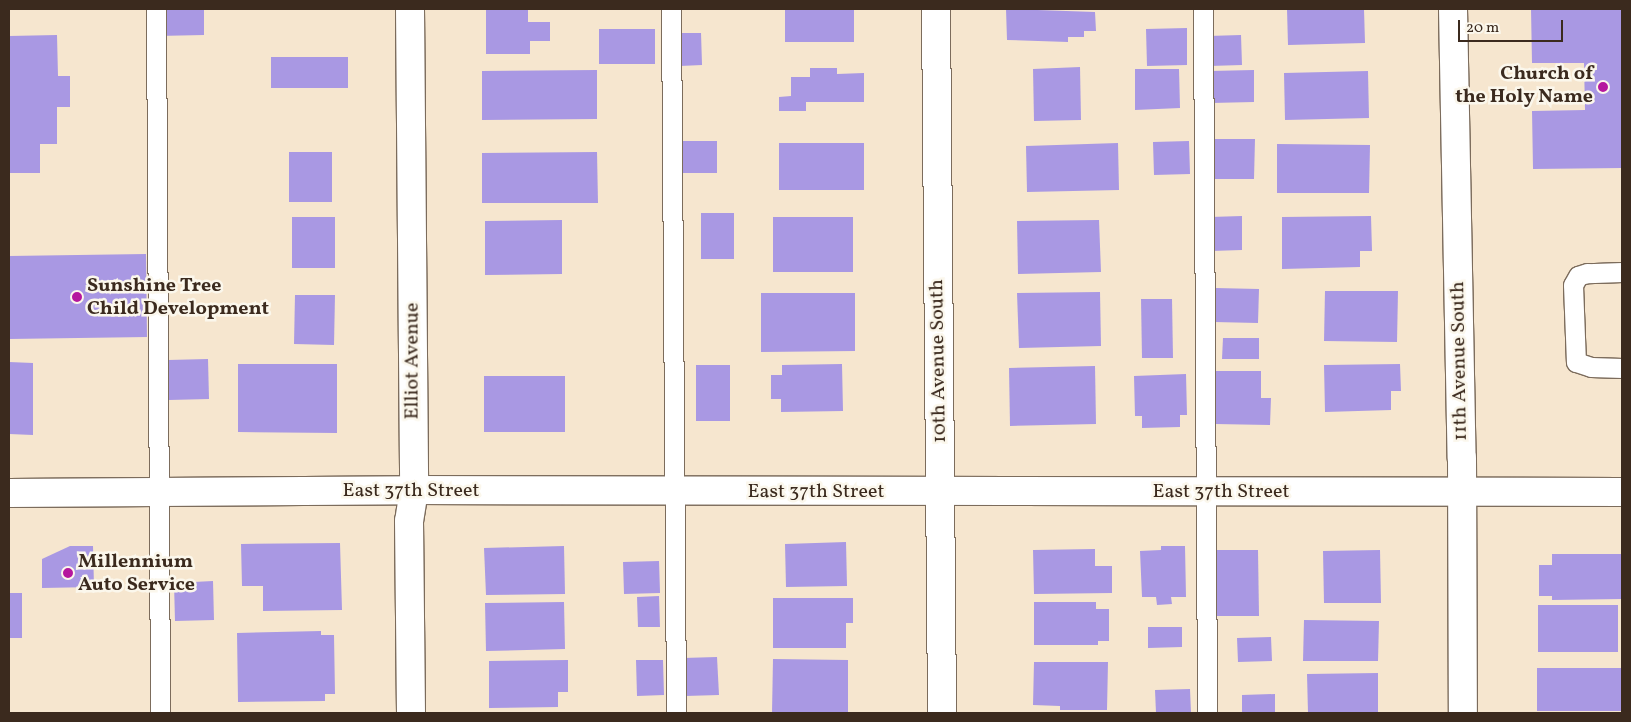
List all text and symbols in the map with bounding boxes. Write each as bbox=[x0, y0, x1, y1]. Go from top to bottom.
scale bar bbox=[1461, 10, 1566, 42]
text: 20 m bbox=[1466, 18, 1499, 39]
place label: Church of the Holy Name bbox=[1455, 63, 1593, 110]
marker: Church of the Holy Name bbox=[1597, 81, 1609, 93]
place label: Sunshine Tree Child Development bbox=[87, 274, 269, 321]
street label: 10th Avenue South bbox=[926, 279, 952, 443]
street label: 11th Avenue South bbox=[1447, 281, 1473, 441]
marker: Sunshine Tree Child Development bbox=[71, 291, 83, 303]
street label: Elliot Avenue bbox=[401, 302, 425, 420]
street label: East 37th Street bbox=[343, 479, 479, 503]
street label: East 37th Street bbox=[748, 480, 884, 504]
street label: East 37th Street bbox=[1153, 480, 1289, 504]
place label: Millennium Auto Service bbox=[78, 550, 195, 597]
marker: Millennium Auto Service bbox=[62, 567, 74, 579]

